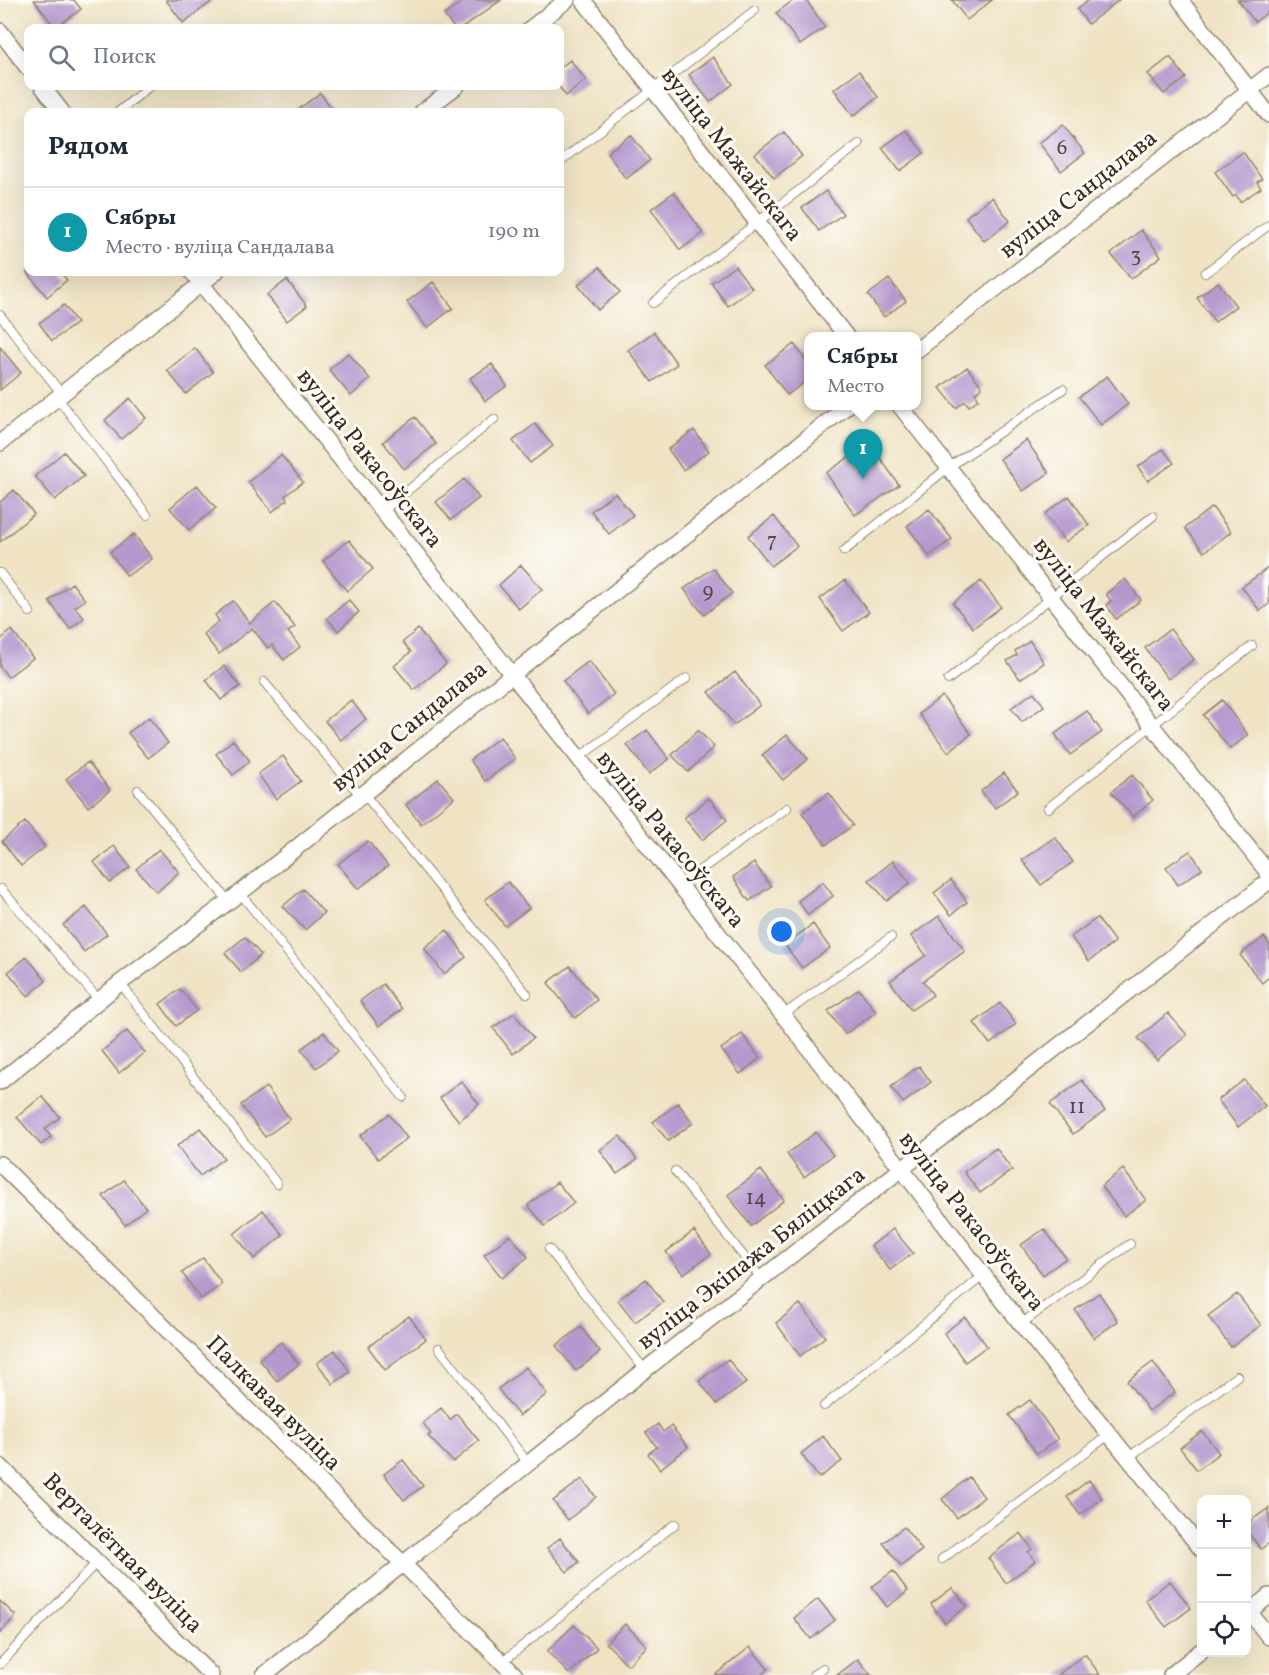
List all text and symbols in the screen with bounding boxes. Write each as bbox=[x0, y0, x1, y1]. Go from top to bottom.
search box bbox=[24, 24, 564, 90]
icon: search bbox=[45, 41, 78, 74]
text: Поиск bbox=[93, 42, 156, 73]
street label: вуліца Мажайскага bbox=[652, 61, 810, 249]
street label: вуліца Сандалава bbox=[993, 122, 1165, 268]
text: Рядом bbox=[48, 129, 128, 165]
house number: 6 bbox=[1057, 134, 1067, 163]
text: Сябры bbox=[105, 203, 176, 234]
text: 1 bbox=[63, 218, 72, 246]
text: 190 m bbox=[488, 218, 540, 246]
text: Место · вуліца Сандалава bbox=[105, 234, 335, 262]
house number: 3 bbox=[1131, 241, 1141, 270]
popup bbox=[804, 332, 921, 410]
text: Сябры bbox=[827, 342, 898, 373]
street label: вуліца Ракасоўскага bbox=[288, 362, 450, 556]
text: Место bbox=[827, 373, 884, 401]
pin: 1 bbox=[844, 430, 882, 479]
house number: 7 bbox=[767, 527, 777, 556]
street label: вуліца Мажайскага bbox=[1024, 531, 1182, 719]
house number: 9 bbox=[703, 577, 714, 606]
street label: вуліца Сандалава bbox=[325, 653, 495, 801]
street label: вуліца Ракасоўскага bbox=[588, 744, 752, 936]
your location bbox=[767, 917, 796, 946]
house number: 11 bbox=[1069, 1093, 1085, 1122]
street label: вуліца Ракасоўскага bbox=[890, 1125, 1052, 1319]
street label: вуліца Экіпажа Бяліцкага bbox=[631, 1159, 873, 1359]
house number: 14 bbox=[746, 1184, 766, 1213]
street label: Палкавая вуліца bbox=[197, 1328, 349, 1480]
street label: Верталётная вуліца bbox=[34, 1466, 210, 1642]
map controls bbox=[1197, 1495, 1251, 1657]
button: + bbox=[1197, 1495, 1251, 1549]
button: − bbox=[1197, 1549, 1251, 1603]
button: locate bbox=[1197, 1603, 1251, 1657]

